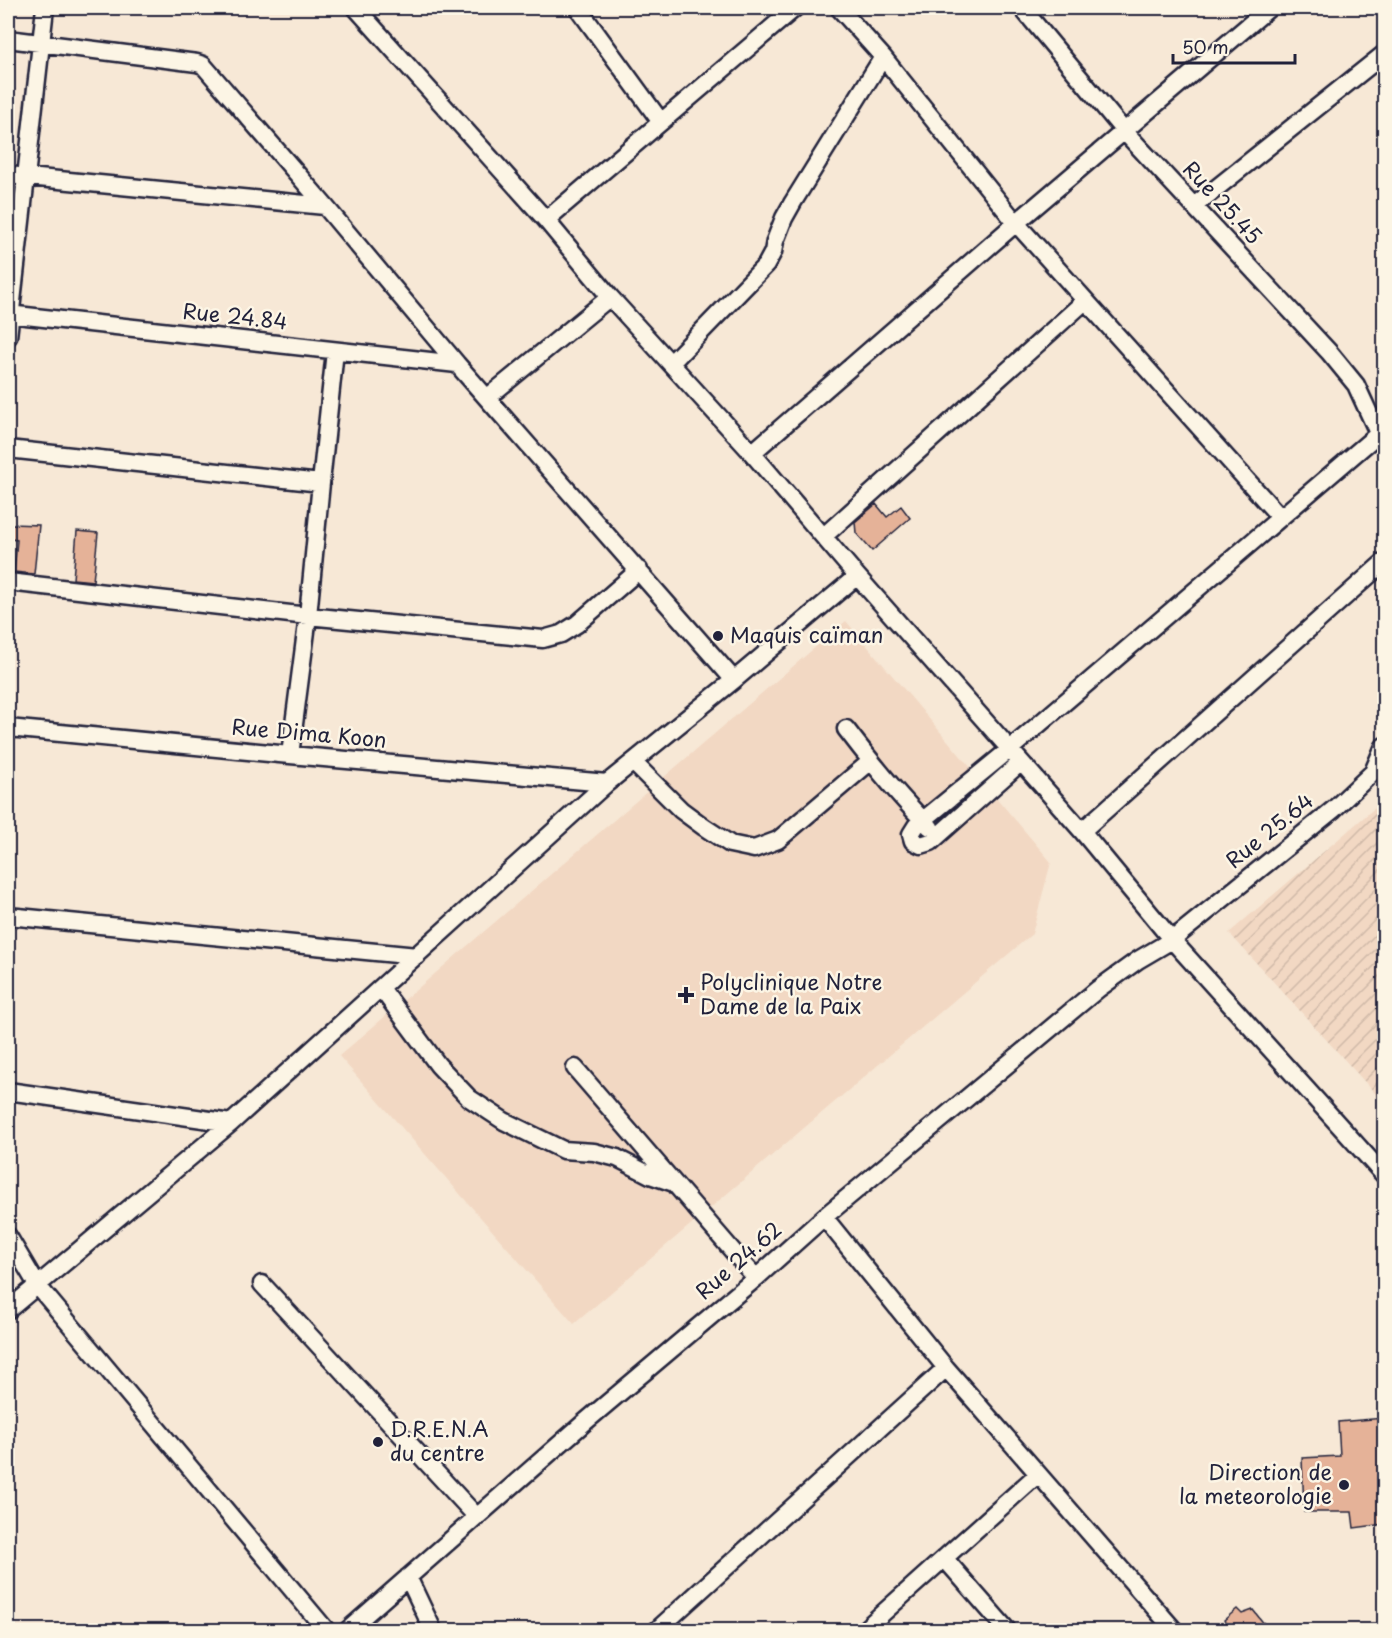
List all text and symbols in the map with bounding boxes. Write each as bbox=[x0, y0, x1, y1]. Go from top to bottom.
scale bar bbox=[1173, 27, 1294, 65]
text: 50 m bbox=[1182, 33, 1229, 60]
street label: Rue 25.45 bbox=[1176, 153, 1270, 250]
street label: Rue 24.84 bbox=[181, 294, 289, 336]
place label: Maquis caïman bbox=[730, 618, 883, 650]
marker: Maquis caïman bbox=[711, 629, 725, 643]
street label: Rue Dima Koon bbox=[230, 709, 388, 755]
street label: Rue 25.64 bbox=[1218, 784, 1320, 875]
place label: Polyclinique Notre Dame de la Paix bbox=[700, 965, 882, 1021]
marker: Polyclinique Notre Dame de la Paix bbox=[677, 986, 695, 1004]
street label: Rue 24.62 bbox=[688, 1213, 788, 1306]
place label: D.R.E.N.A du centre bbox=[390, 1412, 489, 1468]
marker: D.R.E.N.A du centre bbox=[371, 1435, 385, 1449]
place label: Direction de la meteorologie bbox=[1179, 1455, 1332, 1511]
marker: Direction de la meteorologie bbox=[1337, 1478, 1351, 1492]

